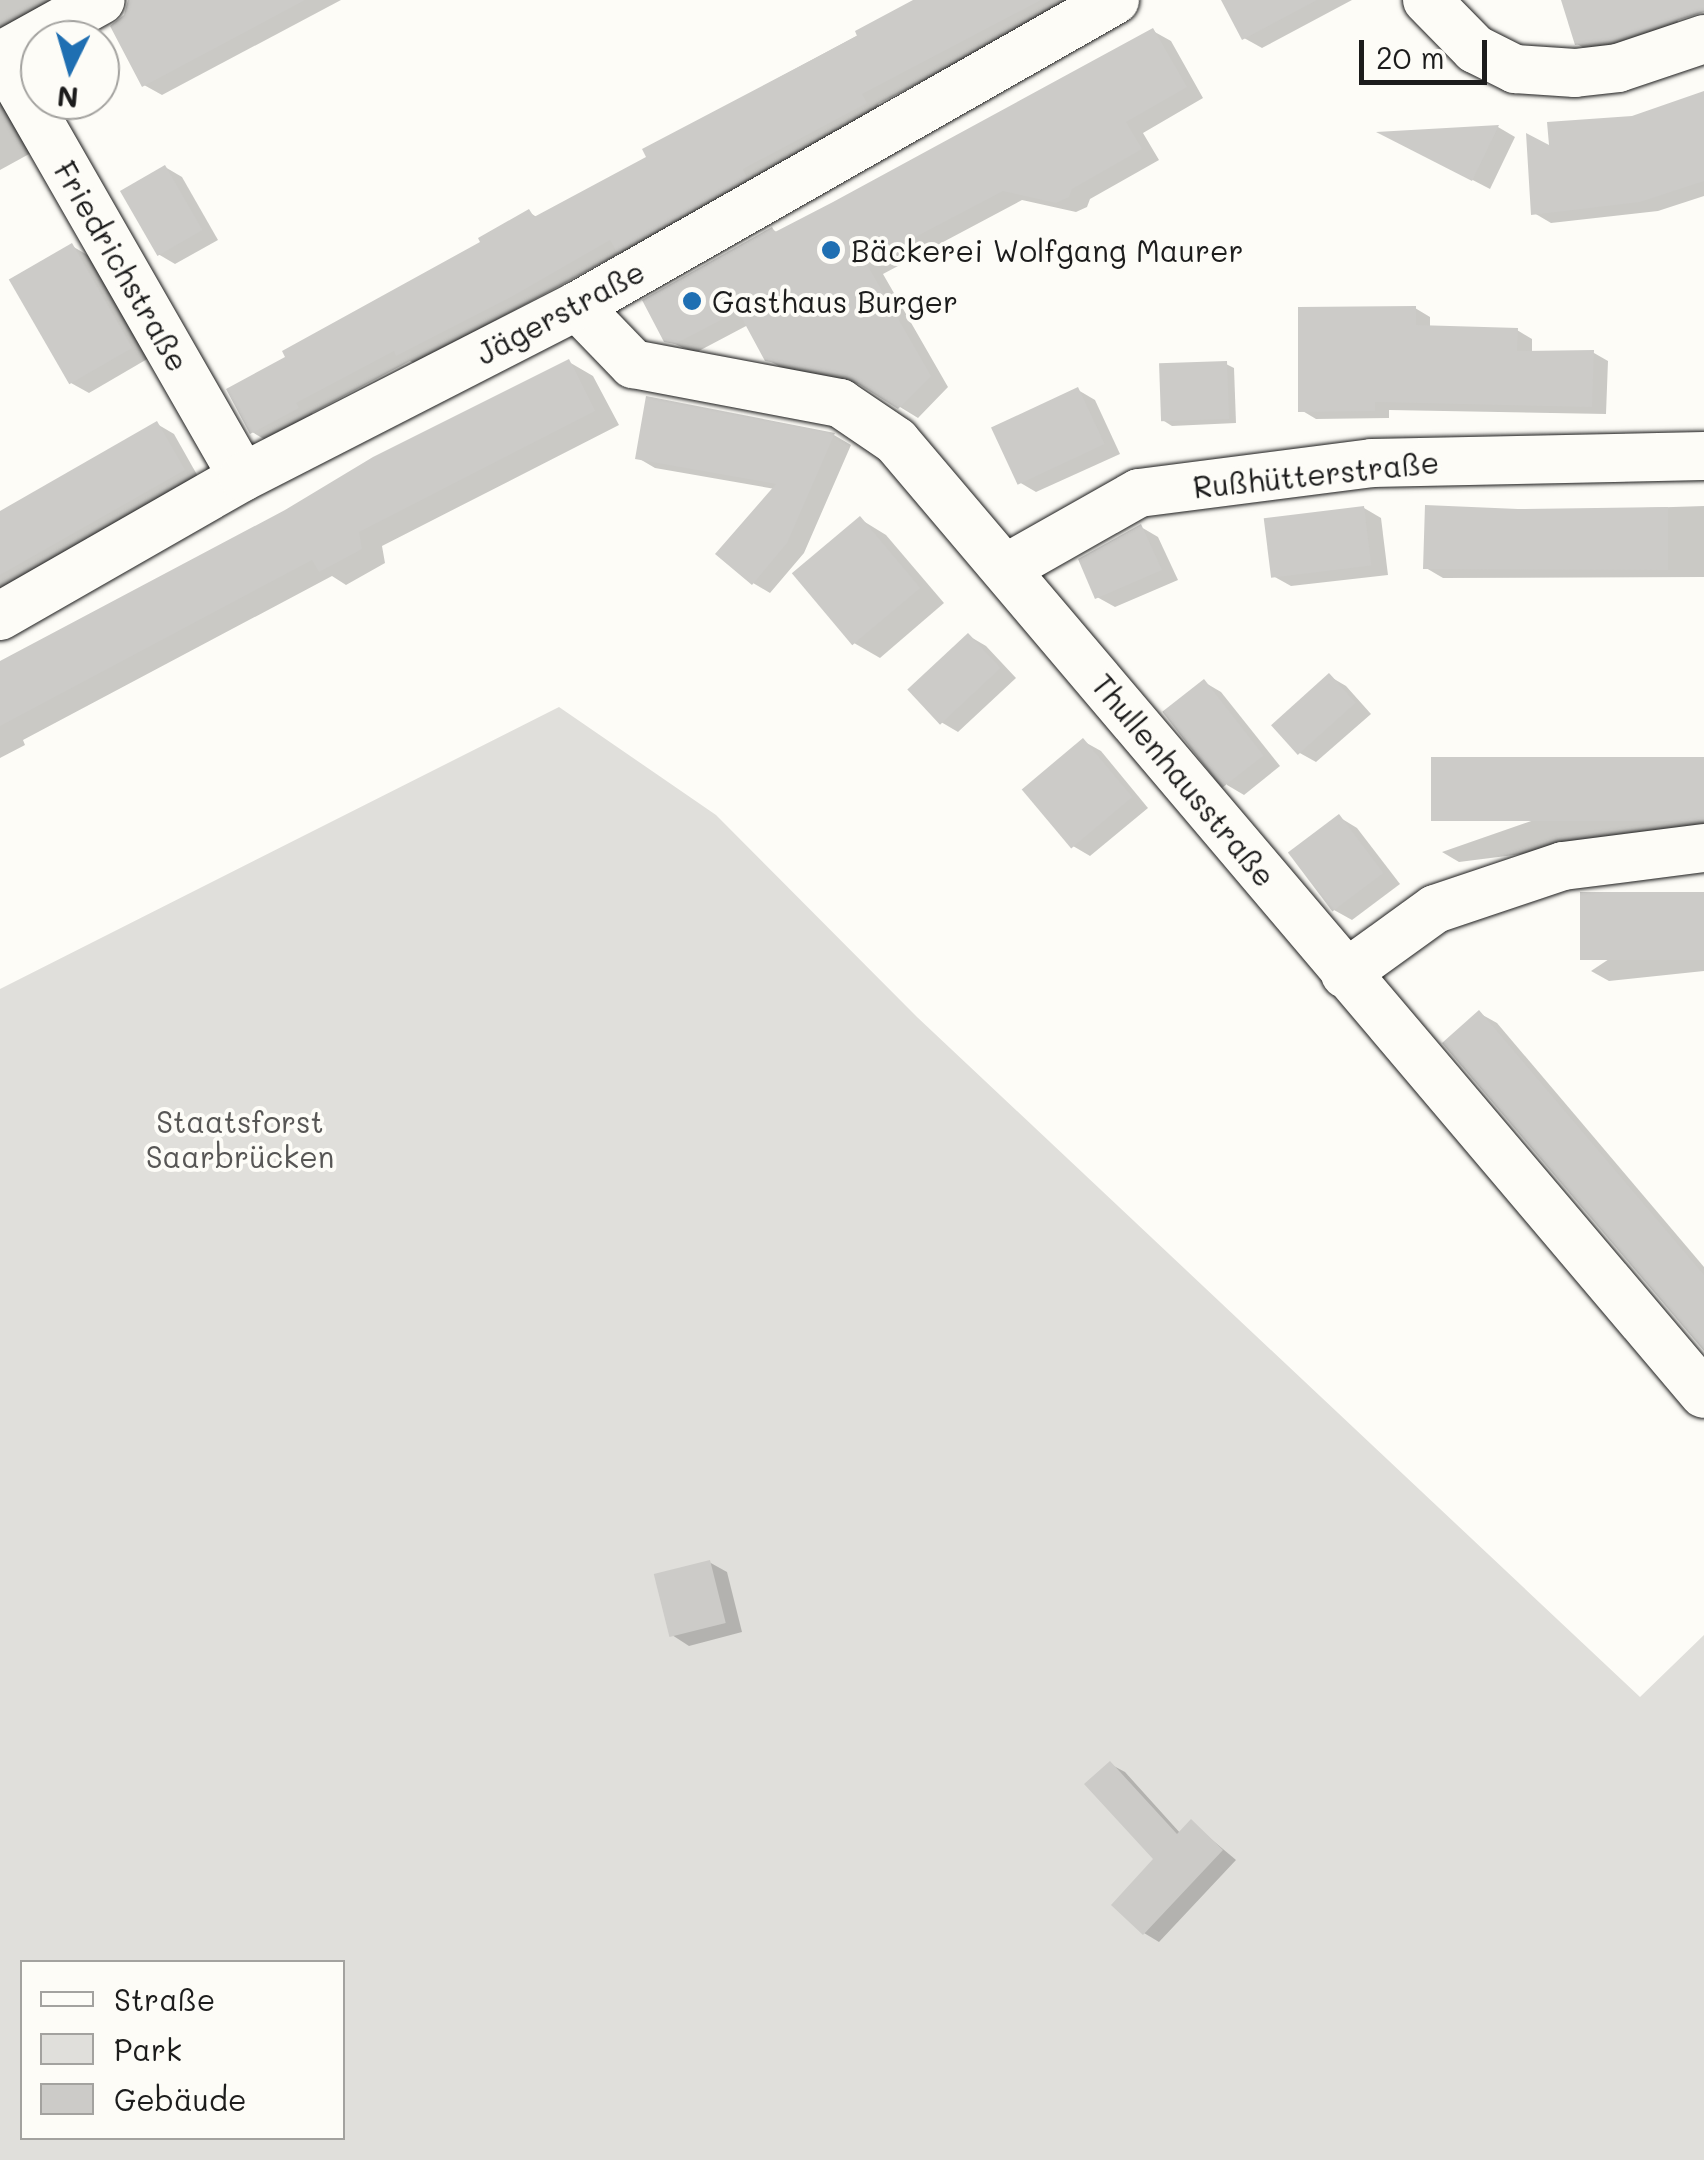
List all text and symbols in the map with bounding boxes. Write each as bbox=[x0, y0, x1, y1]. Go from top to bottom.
north arrow bbox=[20, 20, 120, 120]
scale bar bbox=[1364, 20, 1492, 82]
text: 20 m bbox=[1376, 37, 1445, 77]
text: N bbox=[55, 79, 80, 117]
street label: Friedrichstraße bbox=[47, 155, 197, 377]
place label: Bäckerei Wolfgang Maurer bbox=[851, 232, 1244, 268]
marker: Bäckerei Wolfgang Maurer bbox=[820, 239, 842, 261]
street label: Jägerstraße bbox=[470, 253, 650, 371]
place label: Gasthaus Burger bbox=[712, 283, 958, 319]
marker: Gasthaus Burger bbox=[681, 290, 703, 312]
street label: Rußhütterstraße bbox=[1191, 443, 1441, 505]
street label: Thullenhausstraße bbox=[1085, 667, 1283, 893]
park label: Staatsforst Saarbrücken bbox=[146, 1103, 334, 1174]
legend bbox=[20, 1960, 345, 2140]
text: Straße bbox=[114, 1979, 215, 2019]
text: Park bbox=[114, 2029, 182, 2069]
text: Gebäude bbox=[114, 2079, 247, 2119]

